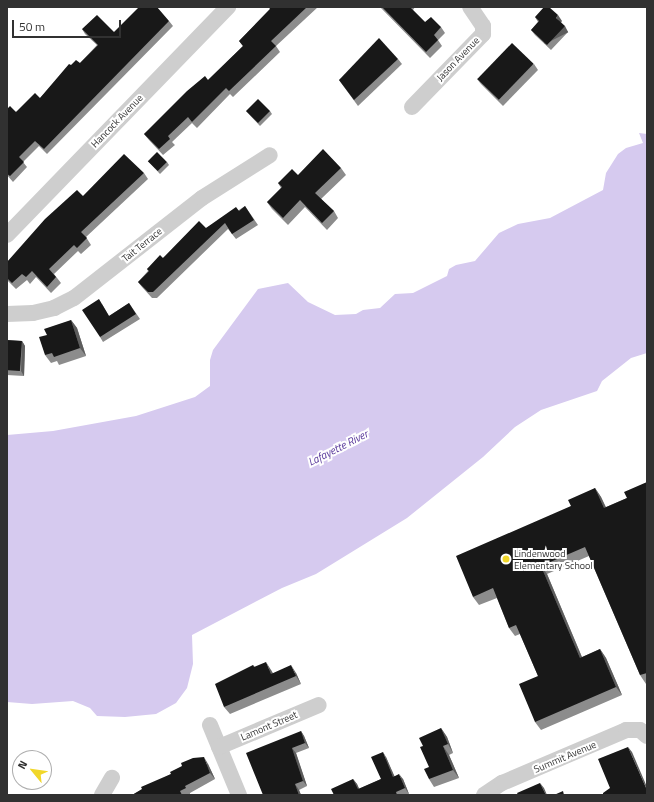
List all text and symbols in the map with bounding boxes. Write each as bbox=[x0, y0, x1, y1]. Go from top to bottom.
scale bar bbox=[14, 12, 123, 38]
text: 50 m bbox=[19, 17, 45, 36]
street label: Jason Avenue bbox=[434, 34, 482, 84]
street label: Hancock Avenue bbox=[89, 92, 145, 150]
street label: Tait Terrace bbox=[120, 225, 164, 265]
water label: Lafayette River bbox=[306, 427, 370, 469]
place label: Lindenwood Elementary School bbox=[514, 547, 593, 570]
marker: Lindenwood Elementary School bbox=[501, 554, 511, 564]
street label: Lamont Street bbox=[239, 709, 299, 743]
street label: Summit Avenue bbox=[532, 738, 598, 776]
north arrow bbox=[12, 750, 52, 790]
text: N bbox=[14, 757, 31, 772]

